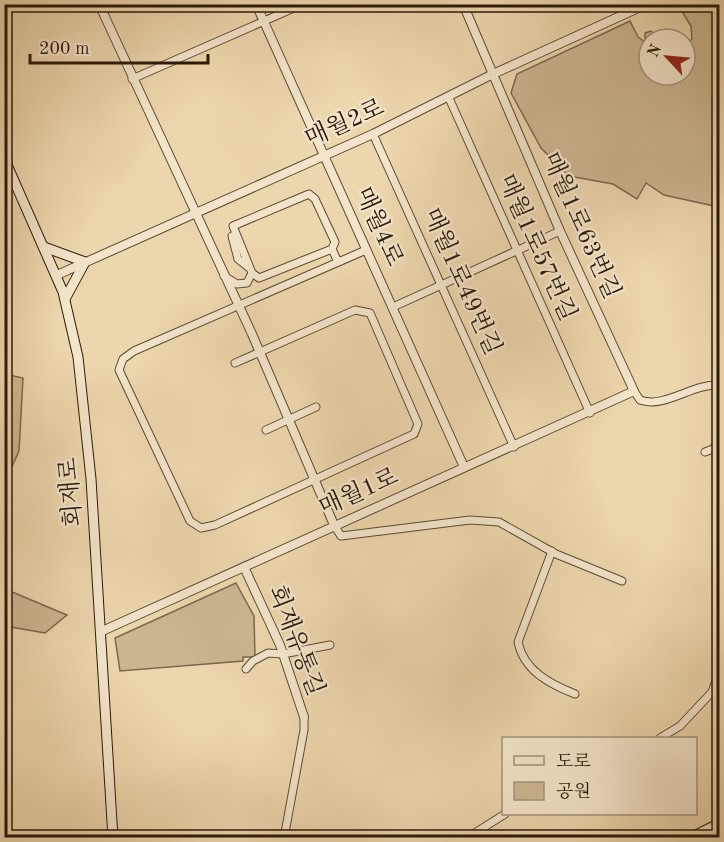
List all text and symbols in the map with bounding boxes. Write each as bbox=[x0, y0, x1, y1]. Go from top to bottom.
scale bar bbox=[30, 27, 208, 65]
north arrow bbox=[637, 27, 697, 87]
text: 200 m bbox=[39, 40, 90, 58]
text: N bbox=[645, 42, 666, 60]
street label: 매월2로 bbox=[301, 94, 388, 152]
street label: 매월1로63번길 bbox=[537, 148, 625, 303]
street label: 매월1로57번길 bbox=[493, 170, 581, 325]
street label: 매월4로 bbox=[350, 183, 408, 270]
street label: 매월1로49번길 bbox=[418, 204, 506, 359]
street label: 회재로 bbox=[55, 456, 87, 528]
street label: 매월1로 bbox=[315, 463, 402, 521]
street label: 회재유통길 bbox=[263, 582, 329, 699]
legend bbox=[502, 737, 697, 815]
text: 도로 bbox=[556, 753, 591, 771]
text: 공원 bbox=[556, 782, 591, 801]

